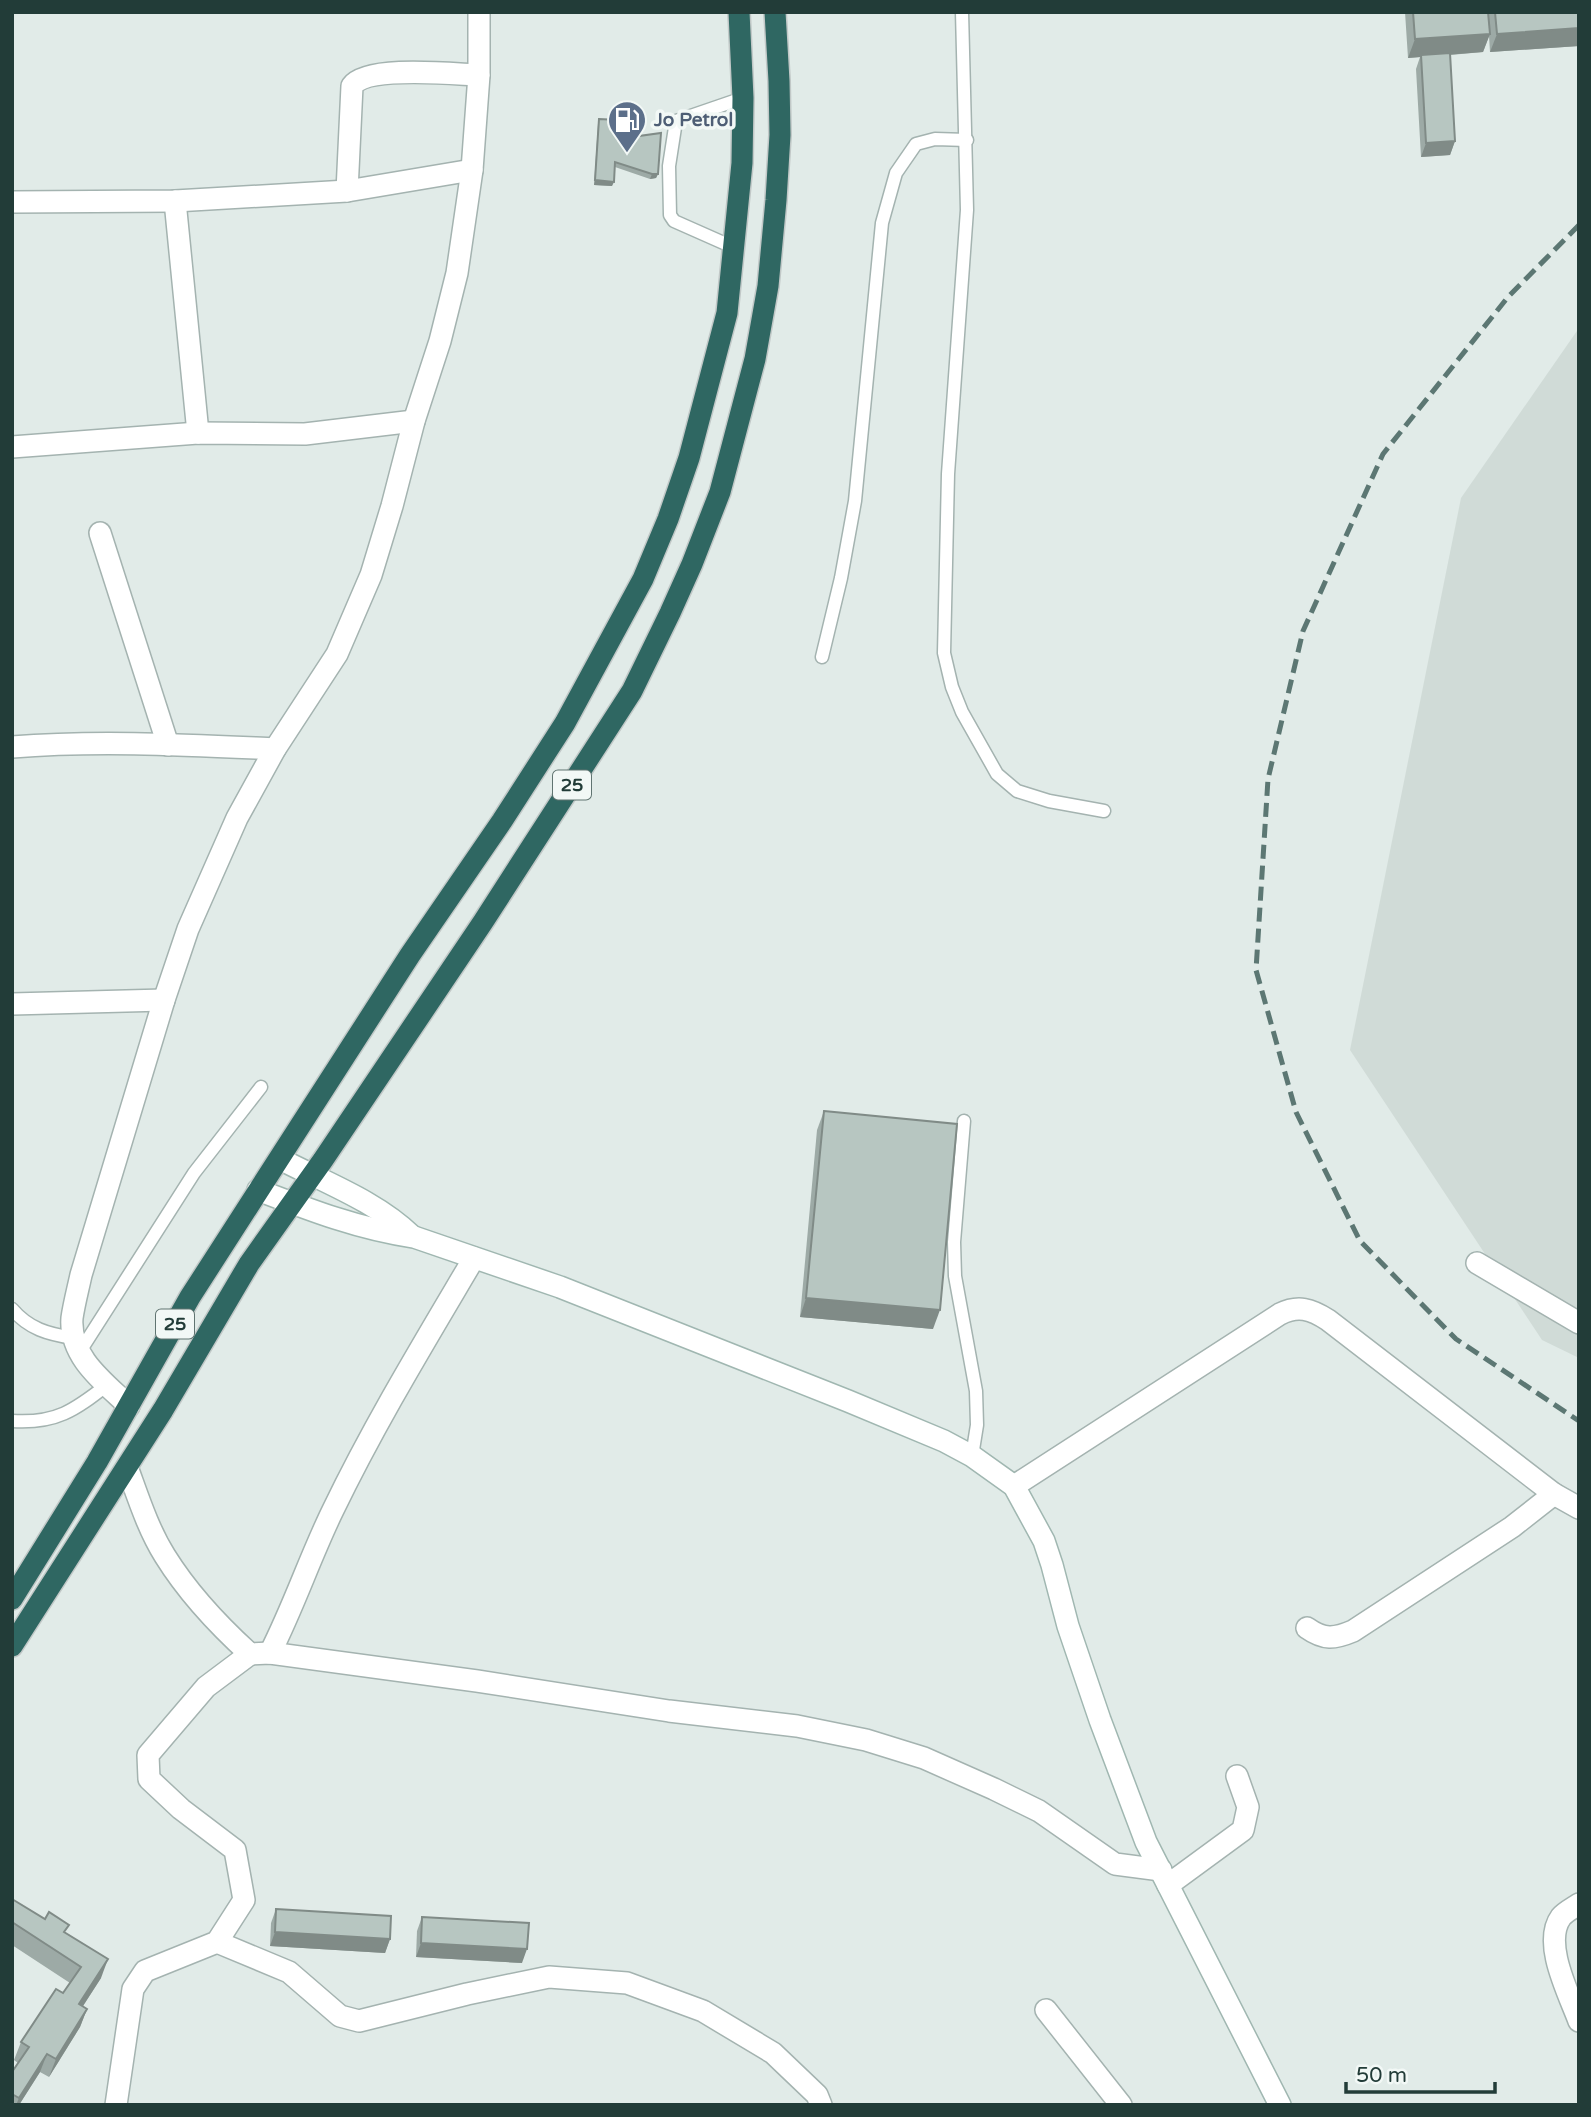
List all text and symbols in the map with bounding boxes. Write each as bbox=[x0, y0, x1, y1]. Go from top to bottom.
fuel station icon: Jo Petrol bbox=[606, 99, 648, 154]
place label: Jo Petrol bbox=[653, 109, 733, 131]
road number: 25 bbox=[553, 770, 591, 800]
road number: 25 bbox=[156, 1310, 194, 1338]
scale bar bbox=[1346, 2050, 1495, 2094]
text: 50 m bbox=[1356, 2063, 1407, 2088]

